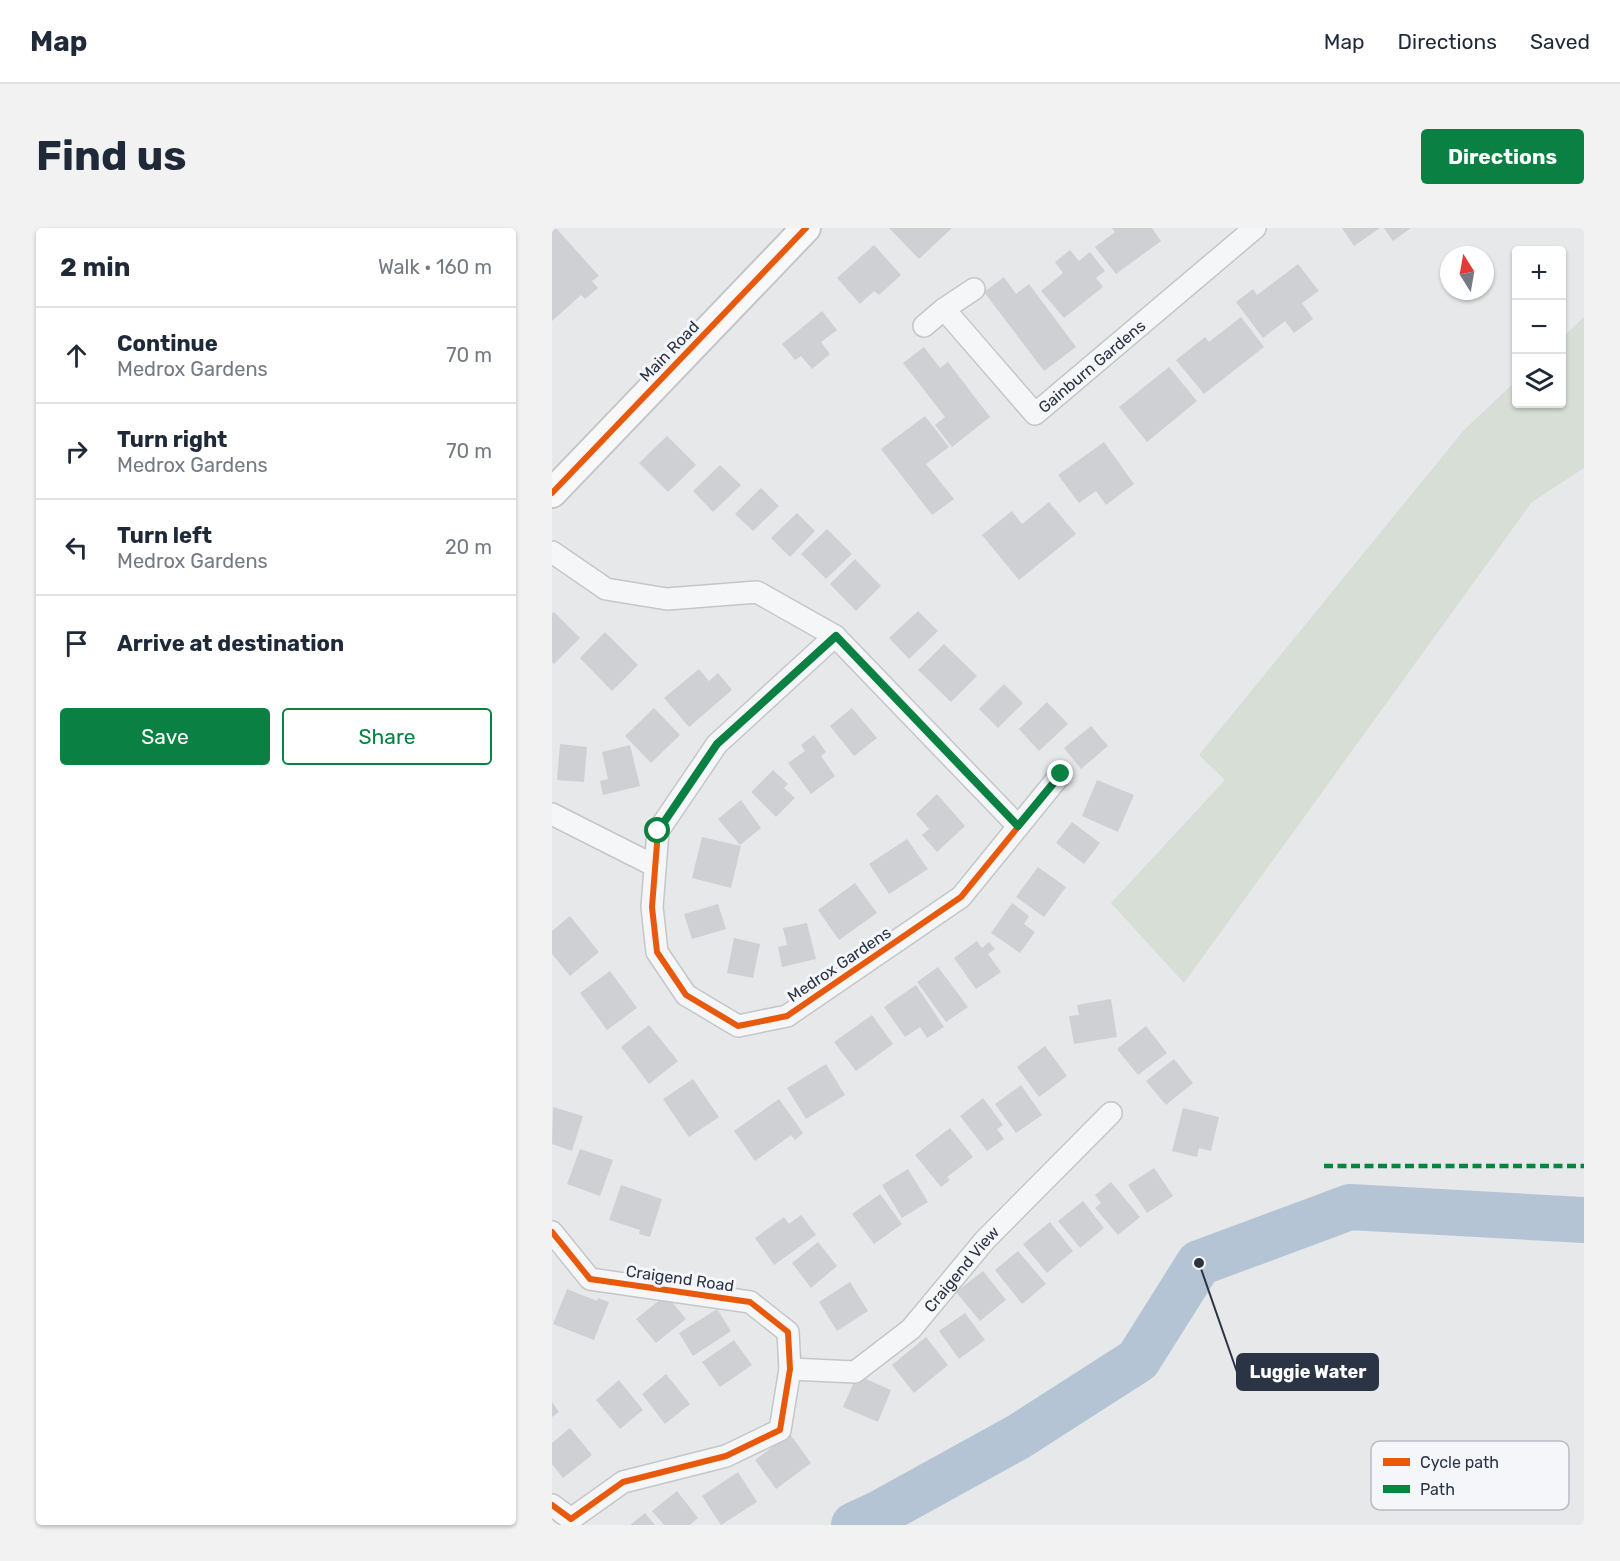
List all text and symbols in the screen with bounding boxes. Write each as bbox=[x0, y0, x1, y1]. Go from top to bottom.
text: Map bbox=[30, 25, 87, 58]
text: Map bbox=[1324, 29, 1365, 54]
text: Directions bbox=[1398, 29, 1497, 54]
text: Saved bbox=[1530, 29, 1590, 54]
button: Directions bbox=[1421, 129, 1584, 184]
text: Find us bbox=[36, 131, 187, 181]
north arrow bbox=[1440, 246, 1494, 300]
map controls bbox=[1512, 246, 1566, 408]
button: + bbox=[1512, 246, 1566, 300]
text: 2 min bbox=[60, 252, 130, 283]
text: Walk · 160 m bbox=[378, 255, 492, 279]
button: − bbox=[1512, 300, 1566, 354]
street label: Gainburn Gardens bbox=[1034, 316, 1149, 417]
street label: Main Road bbox=[636, 317, 703, 386]
text: Continue bbox=[117, 330, 218, 357]
icon: ahead bbox=[60, 339, 93, 372]
text: 70 m bbox=[446, 343, 492, 367]
button: layers bbox=[1512, 354, 1566, 408]
text: Medrox Gardens bbox=[117, 357, 268, 381]
text: Turn right bbox=[117, 426, 227, 453]
icon: right bbox=[60, 435, 93, 468]
text: 70 m bbox=[446, 439, 492, 463]
text: Medrox Gardens bbox=[117, 453, 268, 477]
text: Turn left bbox=[117, 522, 212, 549]
icon: left bbox=[60, 531, 93, 564]
text: 20 m bbox=[445, 535, 492, 559]
text: Medrox Gardens bbox=[117, 549, 268, 573]
icon: arrive bbox=[60, 627, 93, 660]
text: Arrive at destination bbox=[117, 630, 344, 657]
button: Save bbox=[60, 708, 270, 765]
button: Share bbox=[282, 708, 492, 765]
route end bbox=[1047, 760, 1073, 786]
route start bbox=[644, 817, 670, 843]
street label: Medrox Gardens bbox=[784, 923, 895, 1006]
street label: Craigend View bbox=[920, 1222, 1003, 1316]
street label: Craigend Road bbox=[625, 1262, 735, 1295]
callout: Luggie Water bbox=[1237, 1354, 1378, 1390]
text: Luggie Water bbox=[1250, 1361, 1366, 1383]
legend bbox=[1371, 1441, 1569, 1510]
text: Cycle path bbox=[1420, 1453, 1499, 1472]
text: Path bbox=[1420, 1480, 1455, 1499]

